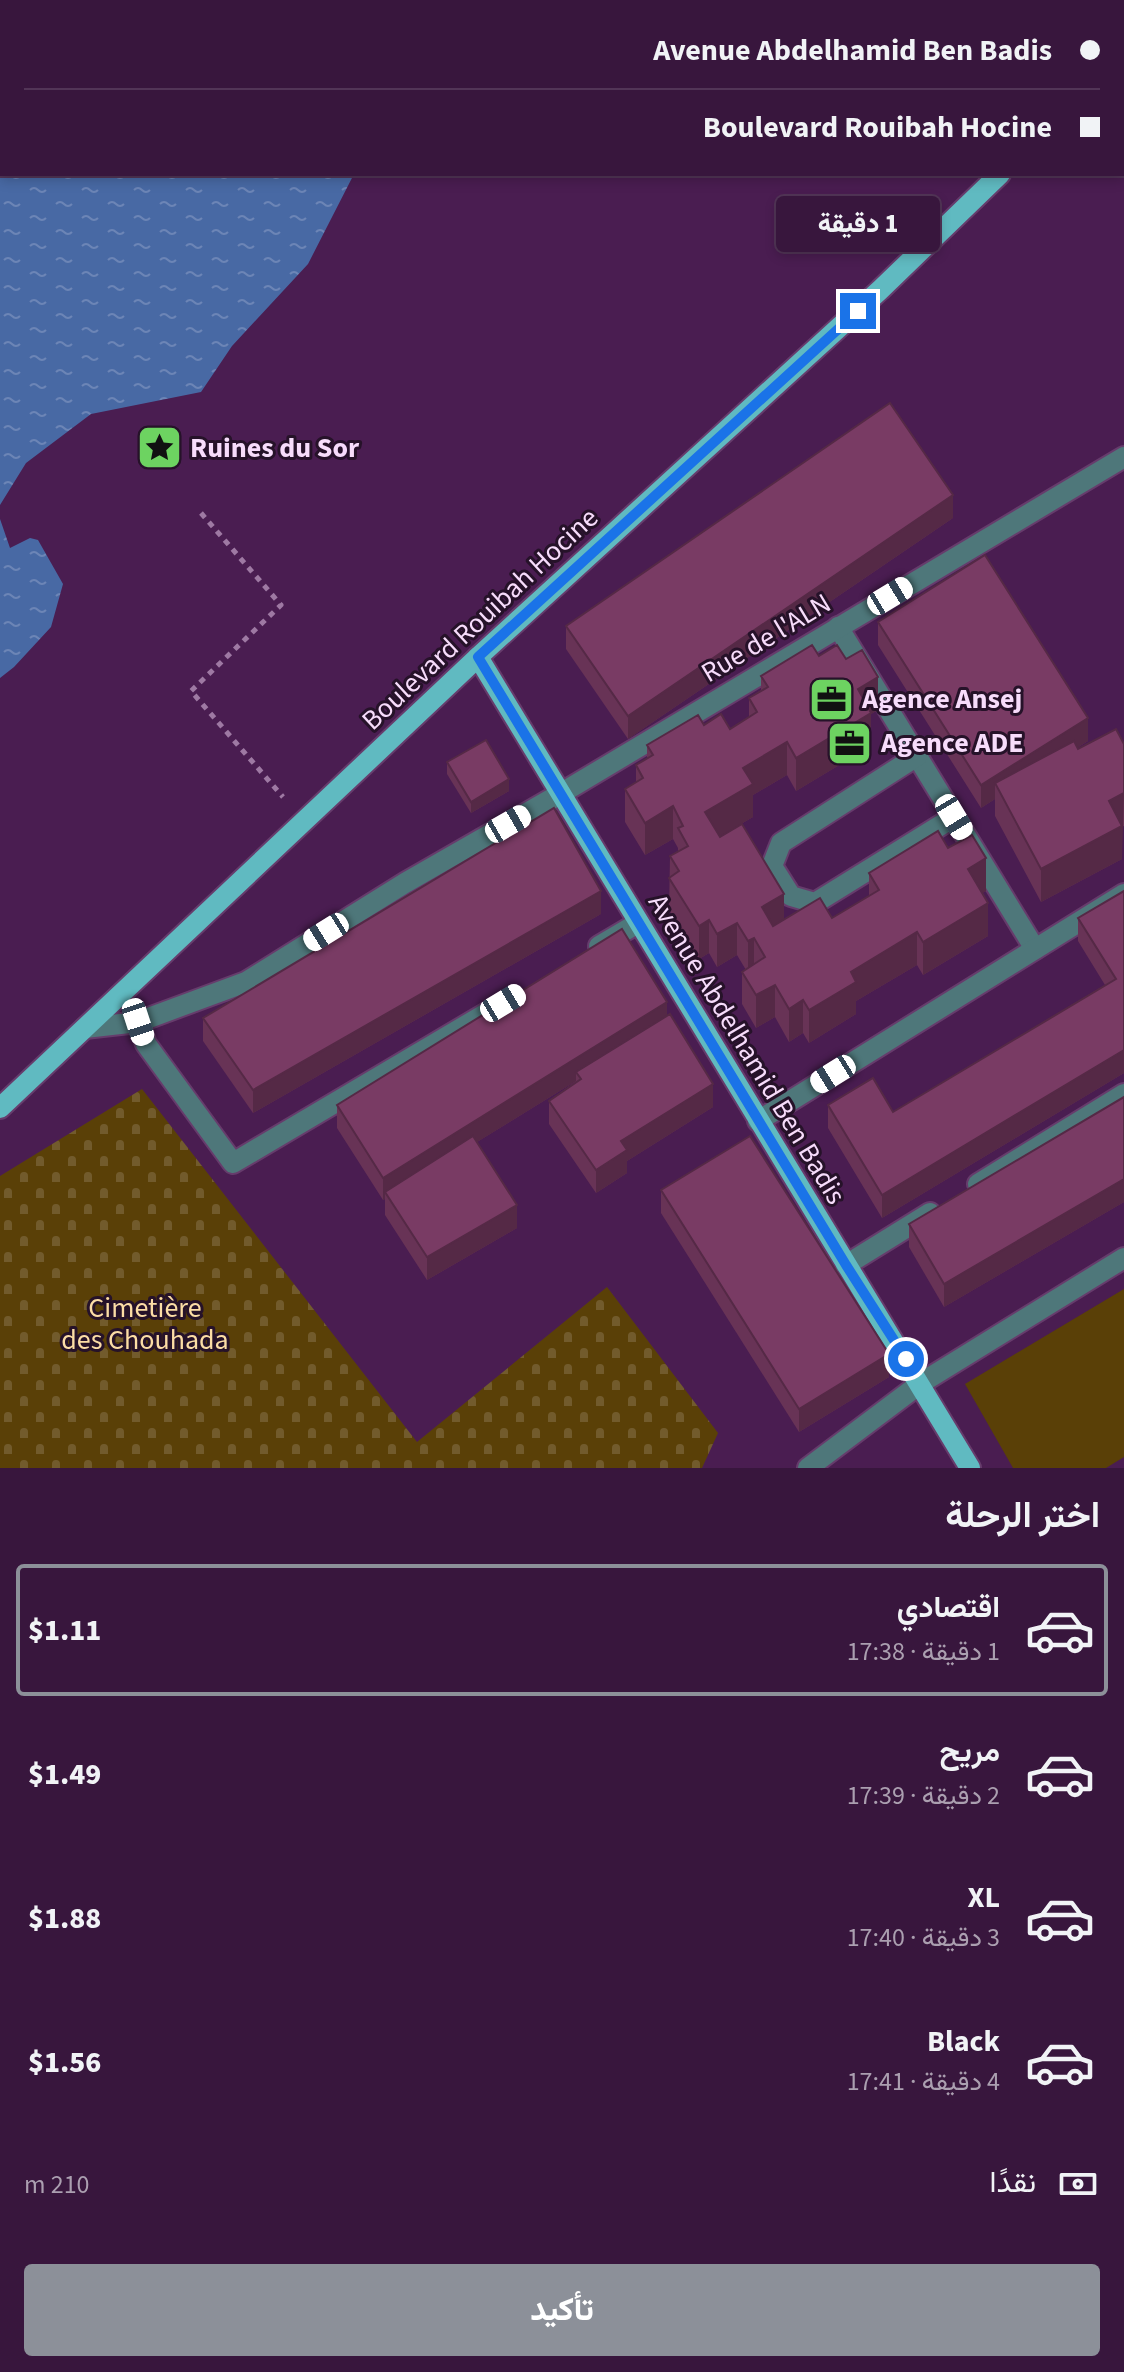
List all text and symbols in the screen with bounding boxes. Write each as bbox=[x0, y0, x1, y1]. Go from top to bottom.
text: Avenue Abdelhamid Ben Badis bbox=[653, 29, 1052, 72]
text: Boulevard Rouibah Hocine bbox=[703, 106, 1052, 149]
callout: 1 دقيقة bbox=[776, 195, 940, 251]
text: 1 دقيقة bbox=[818, 205, 898, 242]
route end bbox=[840, 293, 876, 329]
place icon: Ruines du Sor bbox=[135, 424, 183, 472]
place label: Ruines du Sor bbox=[190, 428, 360, 468]
street label: Boulevard Rouibah Hocine bbox=[353, 498, 607, 740]
car bbox=[863, 573, 917, 619]
street label: Rue de l'ALN bbox=[693, 583, 839, 693]
office icon: Agence Ansej bbox=[807, 675, 855, 723]
place label: Agence Ansej bbox=[861, 679, 1022, 719]
office icon: Agence ADE bbox=[826, 719, 874, 767]
place label: Agence ADE bbox=[880, 723, 1024, 763]
car bbox=[931, 790, 977, 844]
car bbox=[481, 802, 535, 846]
street label: Avenue Abdelhamid Ben Badis bbox=[638, 886, 856, 1212]
car bbox=[299, 909, 353, 955]
car bbox=[476, 980, 530, 1026]
car bbox=[119, 995, 157, 1049]
car bbox=[806, 1051, 860, 1097]
park label: Cimetière des Chouhada bbox=[61, 1288, 229, 1360]
route start bbox=[888, 1341, 924, 1377]
text: اختر الرحلة bbox=[945, 1490, 1100, 1541]
text: اقتصادي bbox=[897, 1586, 1000, 1629]
icon: car bbox=[1024, 1594, 1096, 1666]
text: $1.11 bbox=[28, 1609, 101, 1652]
text: 1 دقيقة · 17:38 bbox=[847, 1633, 1000, 1670]
text: مريح bbox=[940, 1730, 1000, 1773]
icon: car bbox=[1024, 1738, 1096, 1810]
text: $1.49 bbox=[28, 1753, 101, 1796]
text: 2 دقيقة · 17:39 bbox=[847, 1777, 1000, 1814]
text: XL bbox=[967, 1876, 1000, 1919]
icon: car bbox=[1024, 1882, 1096, 1954]
text: $1.88 bbox=[28, 1897, 101, 1940]
text: 3 دقيقة · 17:40 bbox=[847, 1919, 1000, 1956]
text: Black bbox=[927, 2020, 1000, 2063]
icon: car bbox=[1024, 2026, 1096, 2098]
text: $1.56 bbox=[28, 2041, 101, 2084]
text: 4 دقيقة · 17:41 bbox=[847, 2063, 1000, 2100]
text: نقدًا bbox=[990, 2161, 1036, 2204]
icon: cash bbox=[1056, 2162, 1100, 2206]
text: 210 m bbox=[24, 2166, 90, 2203]
button: تأكيد bbox=[24, 2264, 1100, 2356]

